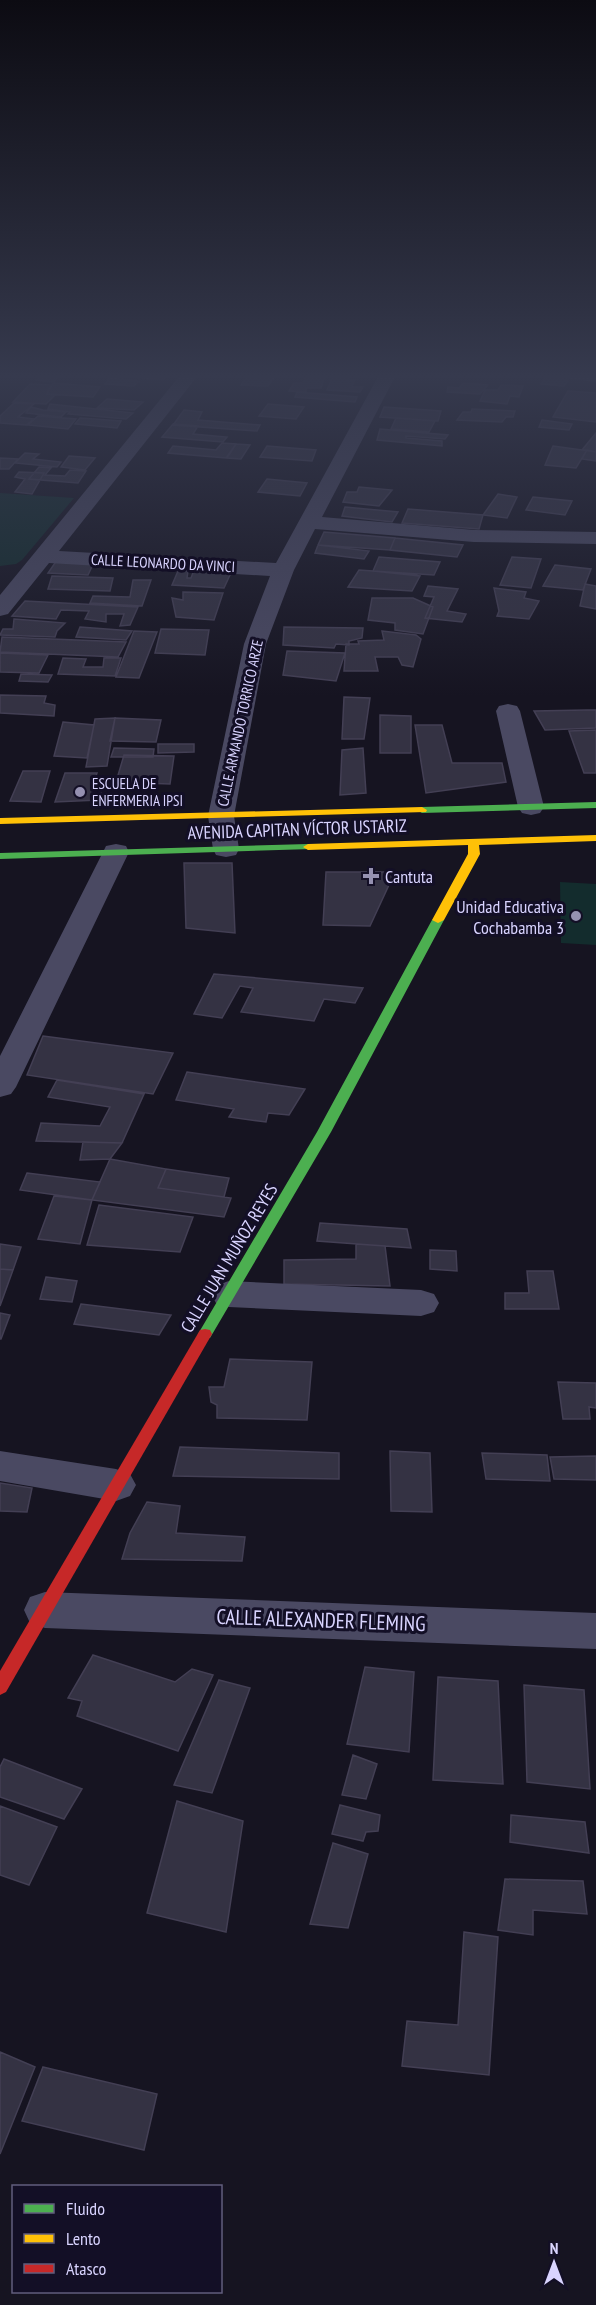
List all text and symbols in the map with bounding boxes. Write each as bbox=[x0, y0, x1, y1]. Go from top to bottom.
street label: CALLE LEONARDO DA VINCI bbox=[91, 550, 235, 576]
street label: CALLE ARMANDO TORRICO ARZE bbox=[213, 638, 267, 808]
place label: ESCUELA DE ENFERMERIA IPSI bbox=[92, 774, 183, 810]
marker: ESCUELA DE ENFERMERIA IPSI bbox=[73, 785, 87, 799]
street label: AVENIDA CAPITAN VÍCTOR USTARIZ bbox=[187, 814, 407, 844]
place label: Cantuta bbox=[385, 865, 433, 888]
marker: Cantuta bbox=[362, 867, 380, 885]
place label: Unidad Educativa Cochabamba 3 bbox=[456, 895, 564, 939]
marker: Unidad Educativa Cochabamba 3 bbox=[569, 909, 583, 923]
street label: CALLE JUAN MUÑOZ REYES bbox=[175, 1179, 283, 1337]
street label: CALLE ALEXANDER FLEMING bbox=[216, 1603, 426, 1637]
legend bbox=[12, 2185, 222, 2293]
text: Fluido bbox=[66, 2197, 105, 2220]
text: Lento bbox=[66, 2227, 101, 2250]
north arrow bbox=[524, 2233, 584, 2293]
text: N bbox=[550, 2238, 558, 2258]
text: Atasco bbox=[66, 2257, 107, 2280]

